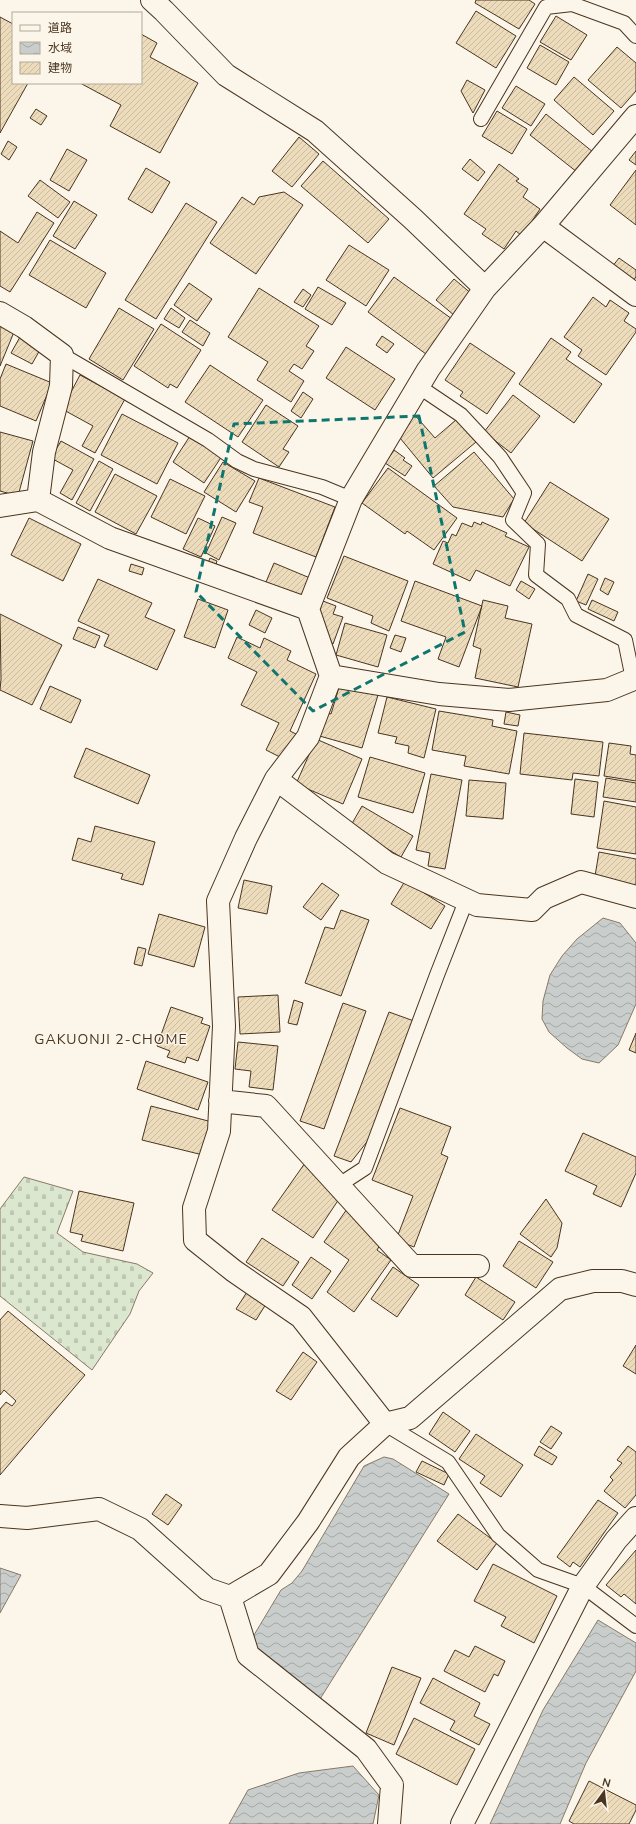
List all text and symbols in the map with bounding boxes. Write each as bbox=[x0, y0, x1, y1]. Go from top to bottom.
legend bbox=[12, 12, 142, 84]
text: 道路 bbox=[48, 20, 72, 36]
text: 水域 bbox=[48, 40, 72, 56]
text: 建物 bbox=[48, 60, 72, 76]
district label: GAKUONJI 2-CHOME bbox=[34, 1030, 188, 1049]
north arrow bbox=[584, 1772, 624, 1812]
text: N bbox=[601, 1775, 612, 1791]

